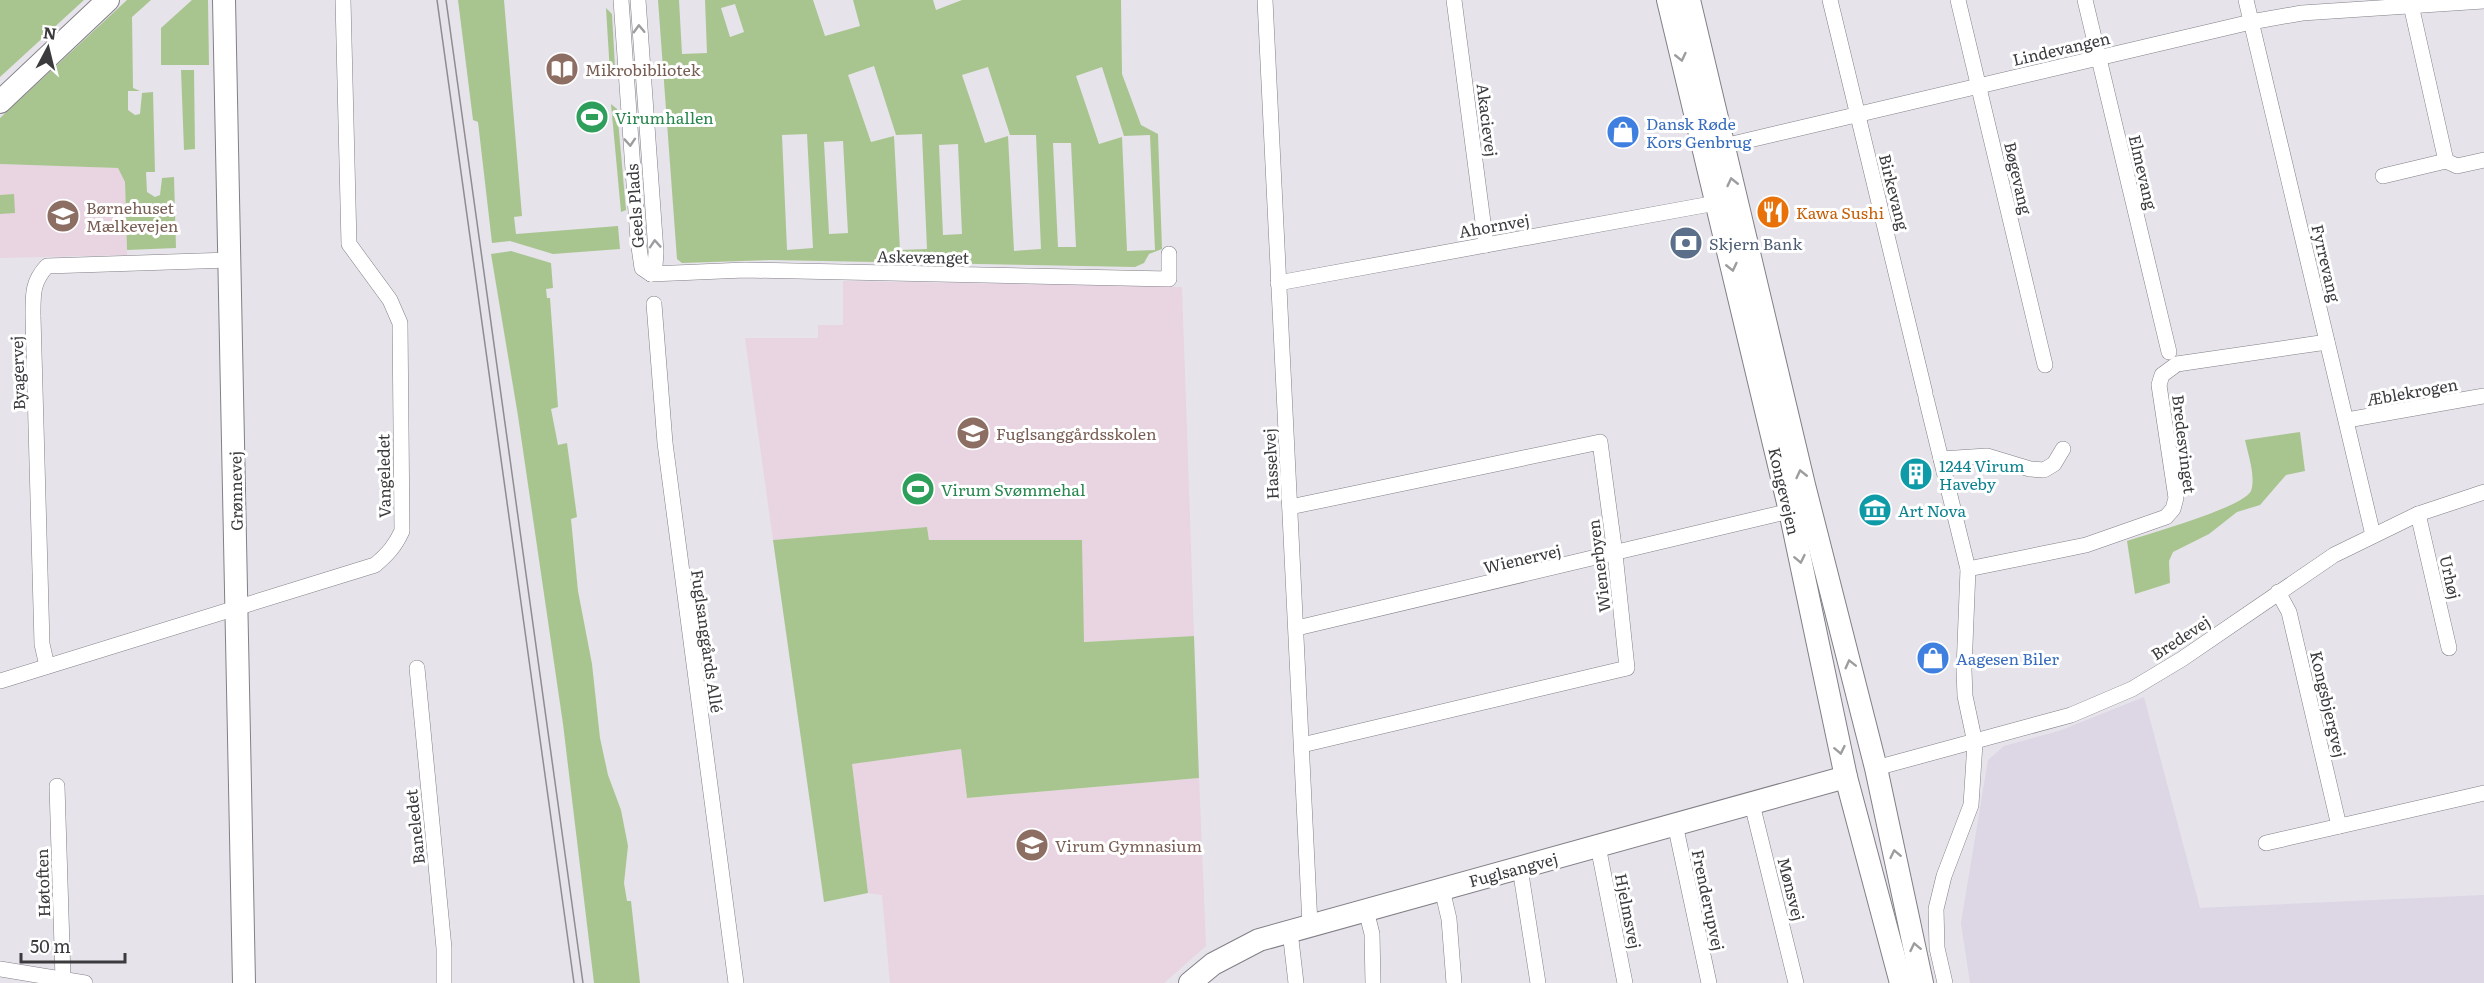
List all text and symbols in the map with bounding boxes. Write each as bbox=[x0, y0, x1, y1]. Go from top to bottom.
north arrow bbox=[18, 18, 78, 78]
text: N bbox=[42, 19, 58, 45]
one-way arrow bbox=[633, 24, 646, 33]
street label: Lindevangen bbox=[2010, 25, 2112, 71]
library icon: Mikrobibliotek bbox=[544, 51, 580, 87]
one-way arrow bbox=[1674, 52, 1687, 62]
place label: Mikrobibliotek bbox=[585, 57, 701, 81]
street label: Akacievej bbox=[1472, 82, 1504, 158]
sports icon: Virumhallen bbox=[574, 99, 610, 135]
place label: Virumhallen bbox=[615, 105, 714, 129]
place label: Dansk Røde Kors Genbrug bbox=[1646, 111, 1751, 153]
shop icon: Dansk Røde Kors Genbrug bbox=[1605, 114, 1641, 150]
street label: Elmevang bbox=[2124, 132, 2164, 212]
one-way arrow bbox=[623, 138, 636, 147]
street label: Bøgevang bbox=[1999, 139, 2039, 217]
street label: Birkevang bbox=[1874, 151, 1916, 233]
street label: Geels Plads bbox=[619, 163, 649, 249]
one-way arrow bbox=[1727, 177, 1740, 187]
restaurant icon: Kawa Sushi bbox=[1755, 194, 1791, 230]
place label: Børnehuset Mælkevejen bbox=[86, 195, 179, 237]
school or university icon: Børnehuset Mælkevejen bbox=[45, 198, 81, 234]
place label: Kawa Sushi bbox=[1796, 200, 1884, 224]
street label: Ahornvej bbox=[1457, 207, 1531, 243]
street label: Fyrrevang bbox=[2306, 222, 2348, 304]
bank icon: Skjern Bank bbox=[1668, 225, 1704, 261]
place label: Skjern Bank bbox=[1709, 231, 1802, 255]
one-way arrow bbox=[649, 239, 662, 248]
street label: Askevænget bbox=[877, 243, 970, 269]
one-way arrow bbox=[1724, 262, 1737, 272]
street label: Byagervej bbox=[4, 335, 30, 411]
street label: Æblekrogen bbox=[2364, 371, 2460, 411]
street label: Bredesvinget bbox=[2167, 393, 2203, 495]
school or university icon: Fuglsanggårdsskolen bbox=[955, 415, 991, 451]
place label: Fuglsanggårdsskolen bbox=[996, 421, 1157, 445]
street label: Hasselvej bbox=[1256, 428, 1284, 500]
street label: Vangeledet bbox=[370, 433, 396, 518]
street label: Kongevejen bbox=[1763, 445, 1807, 538]
street label: Grønnevej bbox=[222, 451, 248, 531]
place label: 1244 Virum Haveby bbox=[1939, 453, 2025, 495]
building icon: 1244 Virum Haveby bbox=[1898, 456, 1934, 492]
one-way arrow bbox=[1796, 469, 1809, 479]
sports icon: Virum Svømmehal bbox=[900, 471, 936, 507]
place label: Virum Svømmehal bbox=[941, 477, 1085, 501]
museum icon: Art Nova bbox=[1857, 492, 1893, 528]
place label: Art Nova bbox=[1898, 498, 1967, 522]
street label: Wienerbyen bbox=[1580, 518, 1616, 614]
street label: Wienervej bbox=[1481, 537, 1563, 579]
street label: Urhøj bbox=[2434, 553, 2468, 601]
one-way arrow bbox=[1793, 554, 1806, 564]
street label: Fuglsanggårds Allé bbox=[686, 568, 730, 714]
street label: Bredevej bbox=[2146, 609, 2214, 665]
shop icon: Aagesen Biler bbox=[1915, 640, 1951, 676]
place label: Aagesen Biler bbox=[1956, 646, 2059, 670]
street label: Kongsbjergvej bbox=[2305, 648, 2353, 760]
one-way arrow bbox=[1844, 660, 1857, 670]
one-way arrow bbox=[1833, 745, 1846, 755]
street label: Baneledet bbox=[398, 788, 430, 866]
school or university icon: Virum Gymnasium bbox=[1014, 827, 1050, 863]
place label: Virum Gymnasium bbox=[1055, 833, 1202, 857]
street label: Fuglsangvej bbox=[1466, 846, 1560, 892]
street label: Frenderupvej bbox=[1687, 847, 1731, 953]
street label: Høtoften bbox=[29, 848, 55, 918]
one-way arrow bbox=[1889, 849, 1902, 859]
street label: Mønsvej bbox=[1773, 855, 1811, 923]
street label: Hjelmsvej bbox=[1610, 871, 1648, 951]
scale bar bbox=[21, 926, 124, 964]
text: 50 m bbox=[30, 932, 71, 959]
one-way arrow bbox=[1909, 942, 1922, 952]

